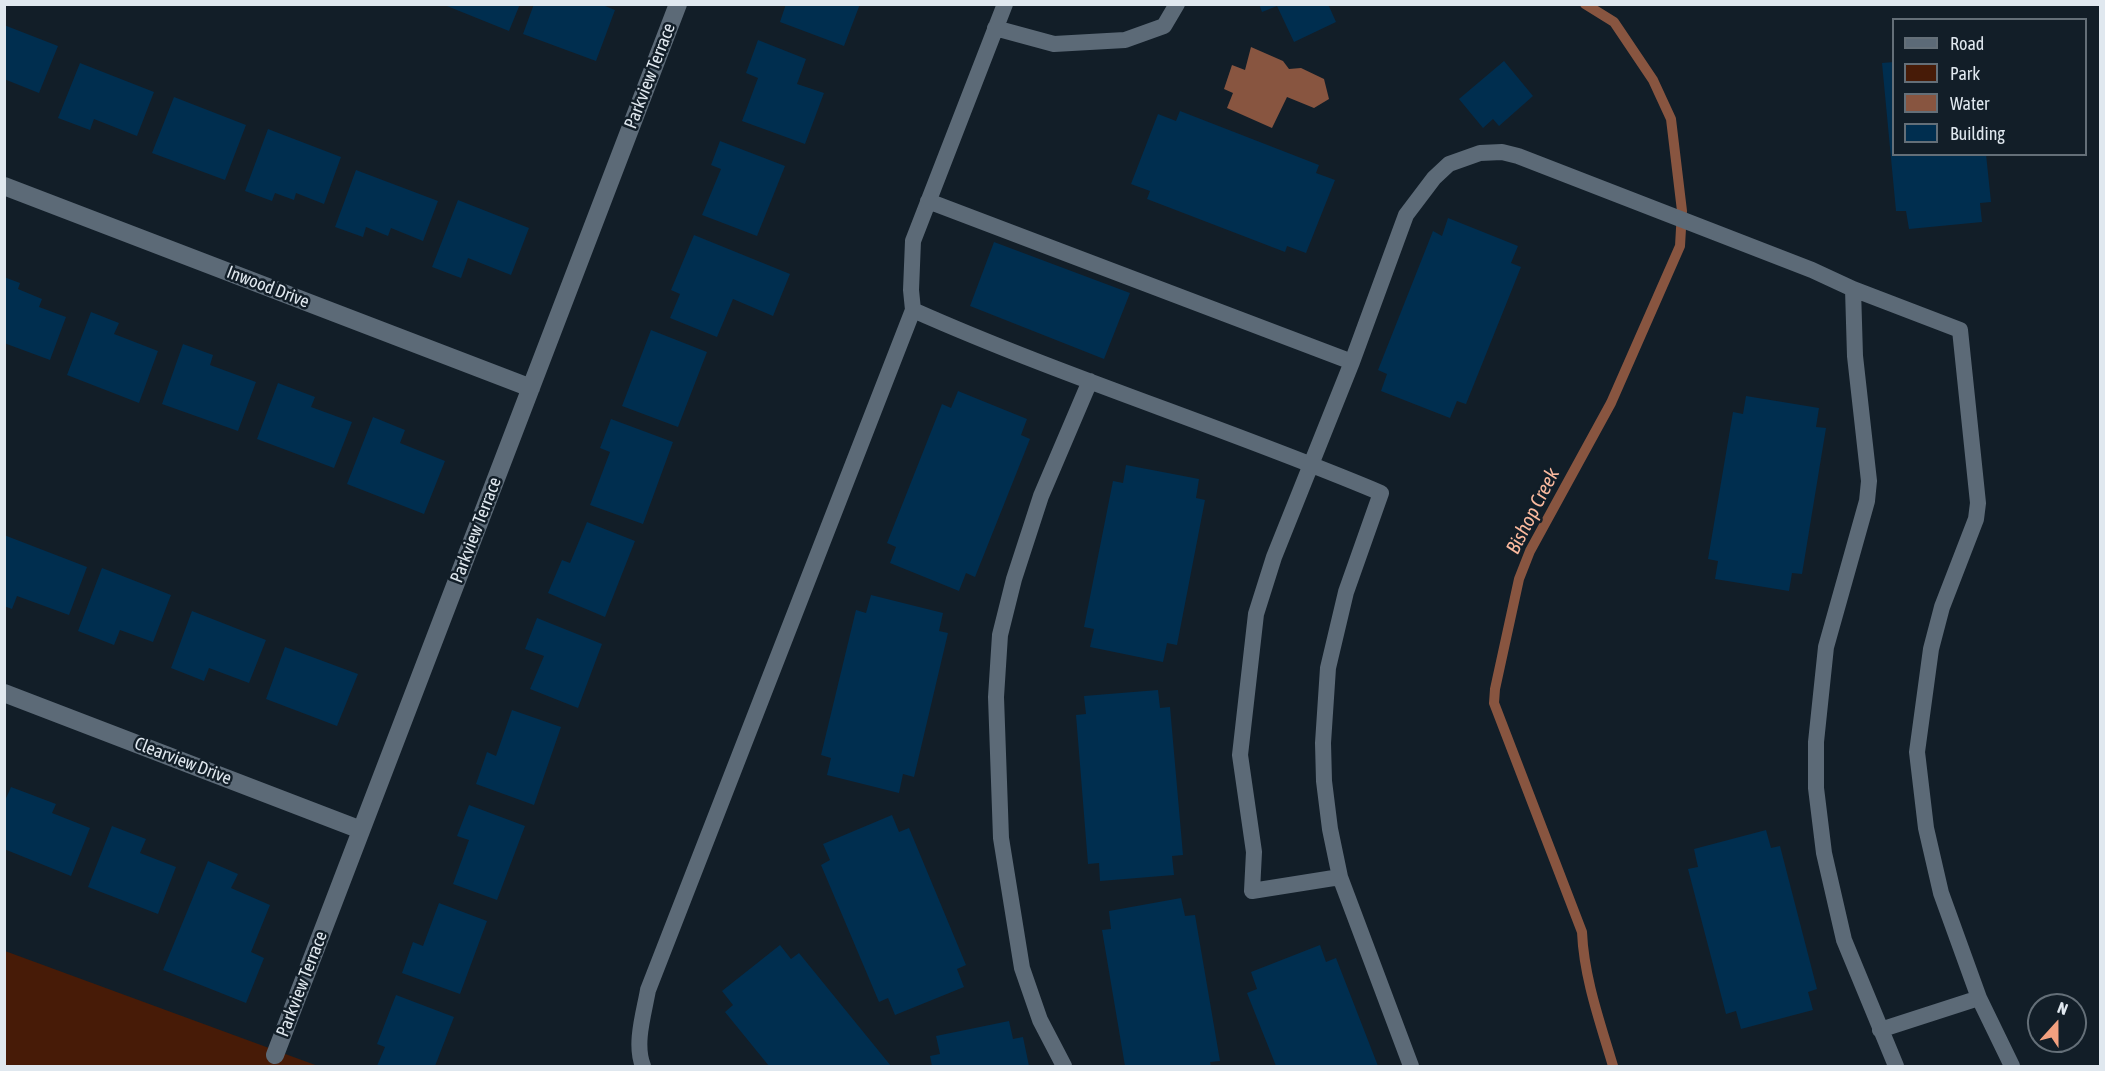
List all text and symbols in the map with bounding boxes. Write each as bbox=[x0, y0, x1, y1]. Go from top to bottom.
legend bbox=[1892, 18, 2087, 156]
street label: Parkview Terrace bbox=[620, 20, 680, 132]
text: Road bbox=[1950, 33, 1984, 54]
text: Park bbox=[1950, 63, 1980, 84]
text: Water bbox=[1950, 93, 1989, 114]
text: Building bbox=[1950, 123, 2005, 144]
street label: Inwood Drive bbox=[224, 261, 312, 313]
water label: Bishop Creek bbox=[1501, 464, 1565, 558]
street label: Parkview Terrace bbox=[446, 474, 506, 586]
street label: Clearview Drive bbox=[131, 733, 235, 789]
street label: Parkview Terrace bbox=[272, 928, 332, 1040]
north arrow bbox=[2027, 993, 2087, 1053]
text: N bbox=[2055, 998, 2070, 1018]

